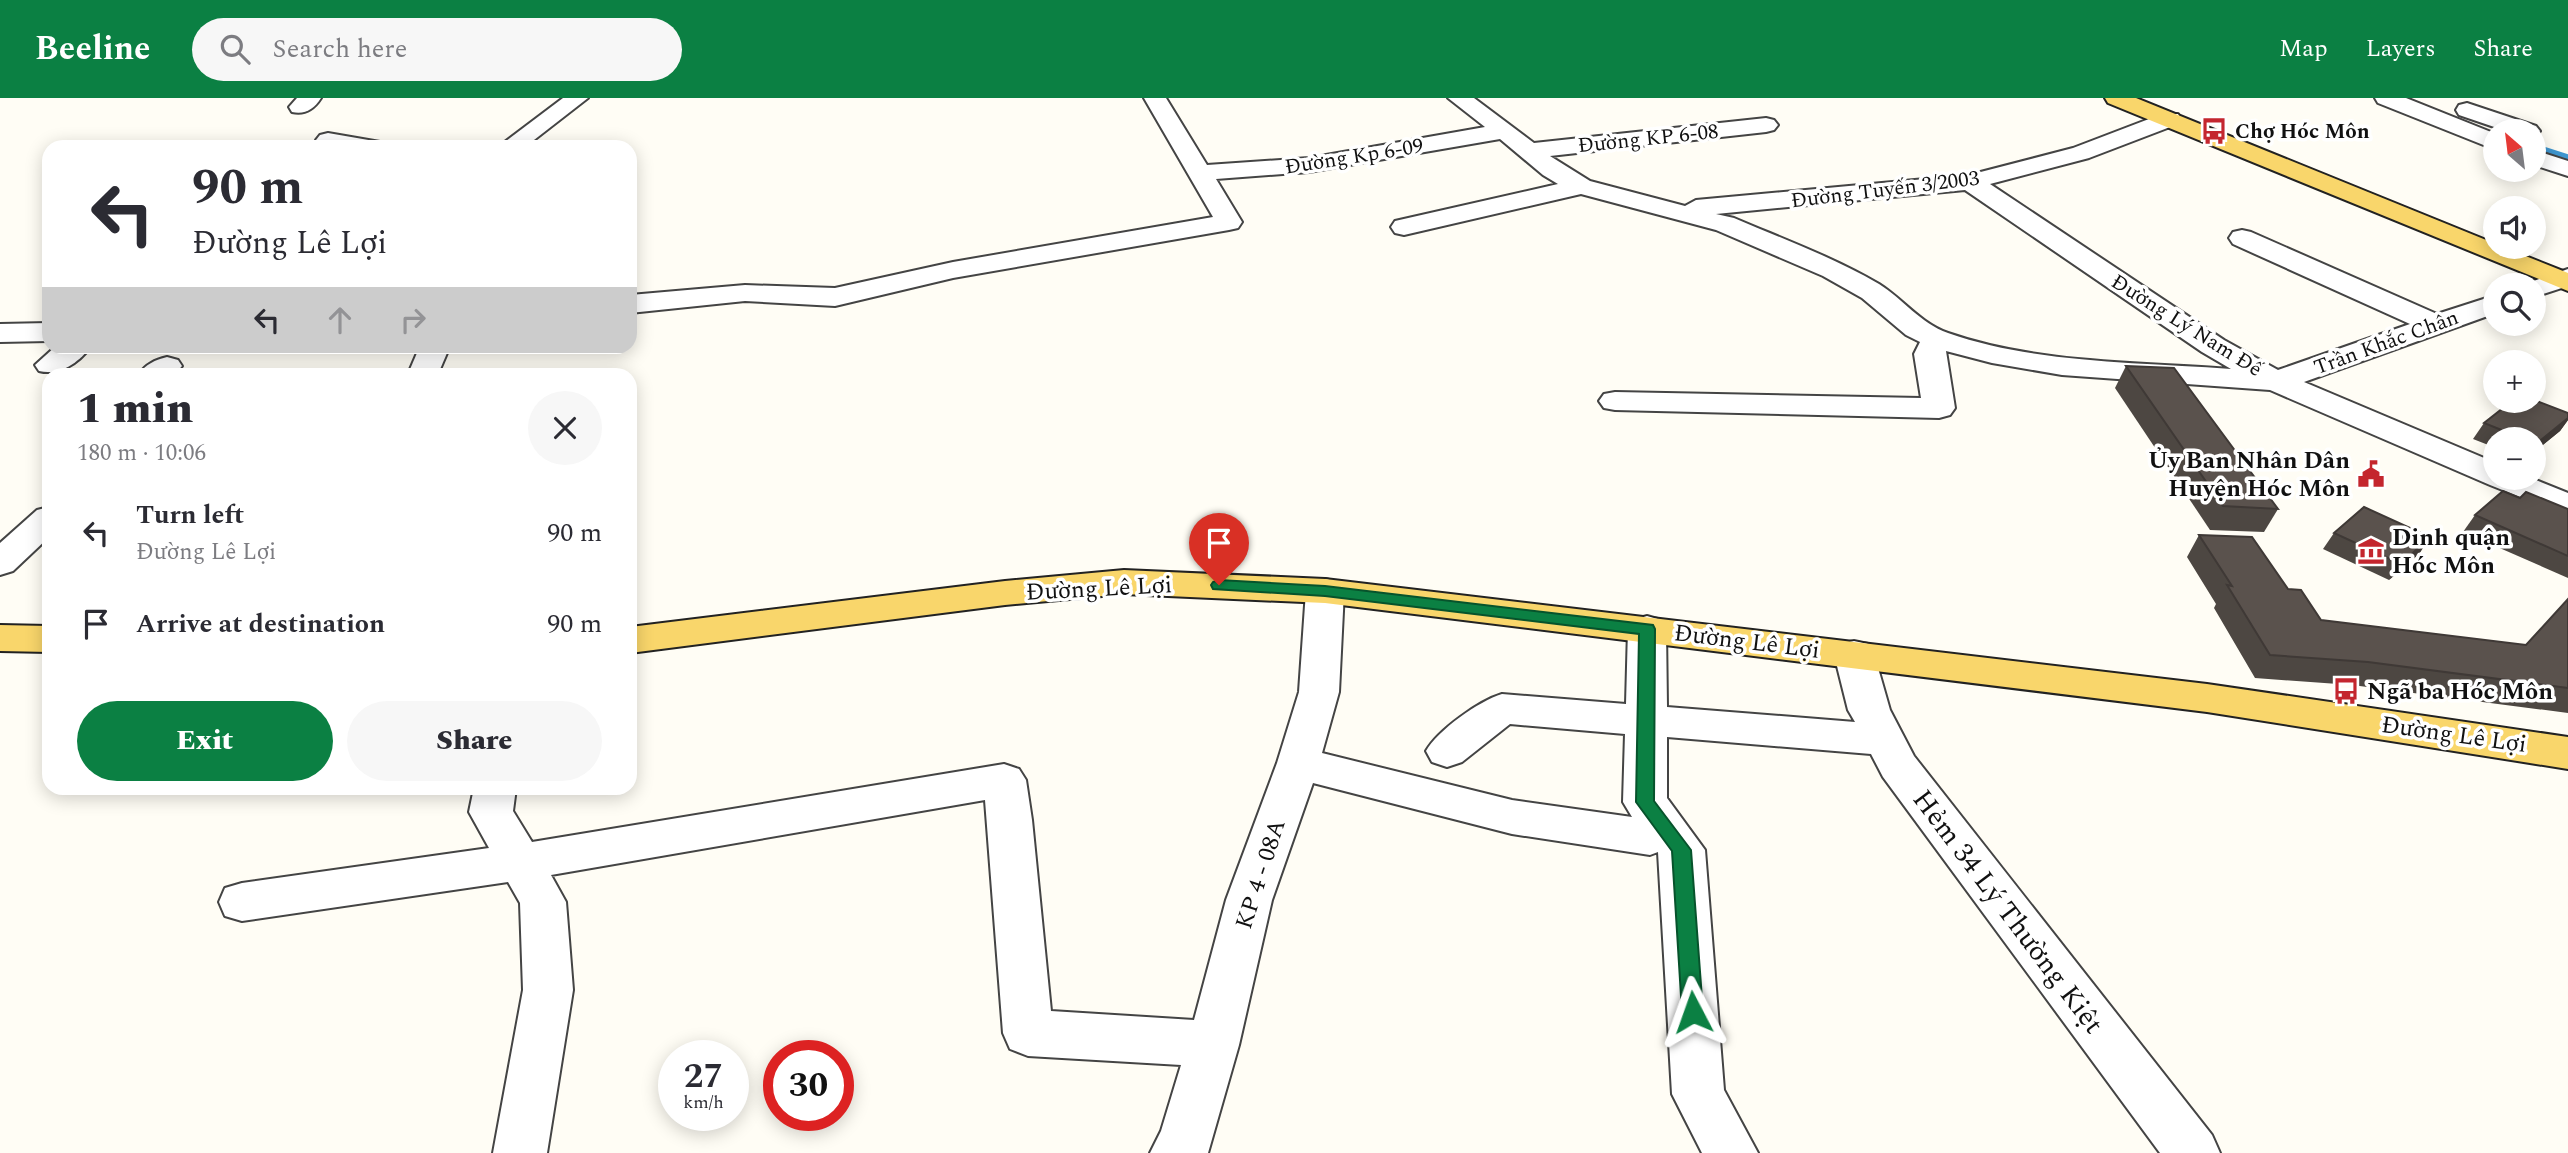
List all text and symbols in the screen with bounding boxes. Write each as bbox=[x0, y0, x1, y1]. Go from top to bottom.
search box bbox=[192, 18, 682, 81]
text: Beeline bbox=[35, 24, 150, 74]
text: Search here bbox=[272, 29, 407, 69]
icon: search bbox=[216, 30, 254, 68]
text: Map bbox=[2279, 31, 2328, 67]
text: Layers bbox=[2366, 31, 2436, 67]
text: Share bbox=[2474, 31, 2533, 67]
street label: Đường KP 6-08 bbox=[1576, 116, 1720, 162]
bus stop icon: Chợ Hóc Môn bbox=[2199, 116, 2229, 146]
place label: Chợ Hóc Môn bbox=[2235, 116, 2370, 148]
north arrow bbox=[2483, 119, 2546, 182]
map controls bbox=[2483, 119, 2546, 490]
street label: Đường Kp 6-09 bbox=[1283, 130, 1426, 184]
text: 90 m bbox=[192, 151, 303, 226]
street label: Đường Tuyến 3/2003 bbox=[1789, 163, 1982, 217]
icon: left bbox=[77, 168, 168, 259]
button: sound bbox=[2483, 196, 2546, 259]
text: Đường Lê Lợi bbox=[192, 219, 387, 268]
street label: Đường Lý Nam Đế bbox=[2105, 266, 2269, 386]
button: search bbox=[2483, 273, 2546, 336]
icon: left bbox=[248, 301, 286, 339]
icon: ahead bbox=[321, 301, 359, 339]
icon: right bbox=[394, 301, 432, 339]
street label: Trần Khắc Chân bbox=[2309, 302, 2463, 384]
button: + bbox=[2483, 350, 2546, 413]
text: 1 min bbox=[77, 378, 193, 441]
button: close bbox=[528, 391, 602, 465]
button: − bbox=[2483, 427, 2546, 490]
text: 180 m · 10:06 bbox=[77, 436, 206, 471]
place label: Ủy Ban Nhân Dân Huyện Hóc Môn bbox=[2148, 443, 2350, 507]
public building icon: Ủy Ban Nhân Dân Huyện Hóc Môn bbox=[2356, 459, 2386, 489]
text: Turn left bbox=[136, 495, 244, 535]
text: 90 m bbox=[547, 513, 602, 553]
pin bbox=[1189, 513, 1249, 585]
icon: left bbox=[77, 514, 115, 552]
place label: Dinh quận Hóc Môn bbox=[2392, 520, 2510, 584]
icon: arrive bbox=[1200, 524, 1238, 562]
text: Đường Lê Lợi bbox=[136, 535, 276, 570]
museum icon: Dinh quận Hóc Môn bbox=[2356, 536, 2386, 566]
street label: Đường Lê Lợi bbox=[1025, 567, 1173, 611]
text: Arrive at destination bbox=[136, 604, 385, 644]
text: 90 m bbox=[547, 604, 602, 644]
icon: arrive bbox=[77, 605, 115, 643]
street label: Đường Lê Lợi bbox=[1672, 615, 1822, 669]
place label: Ngã ba Hóc Môn bbox=[2367, 674, 2553, 710]
bus stop icon: Ngã ba Hóc Môn bbox=[2331, 676, 2361, 706]
button: Exit bbox=[77, 701, 333, 781]
button: Share bbox=[347, 701, 602, 781]
street label: Đường Lê Lợi bbox=[2379, 707, 2529, 763]
street label: Hẻm 34 Lý Thường Kiệt bbox=[1901, 780, 2114, 1043]
street label: KP 4 - 08A bbox=[1226, 815, 1296, 934]
position arrow bbox=[1656, 975, 1730, 1049]
speed limit sign: 30 bbox=[763, 1040, 854, 1131]
text: 27 bbox=[684, 1050, 723, 1103]
text: km/h bbox=[683, 1089, 724, 1116]

